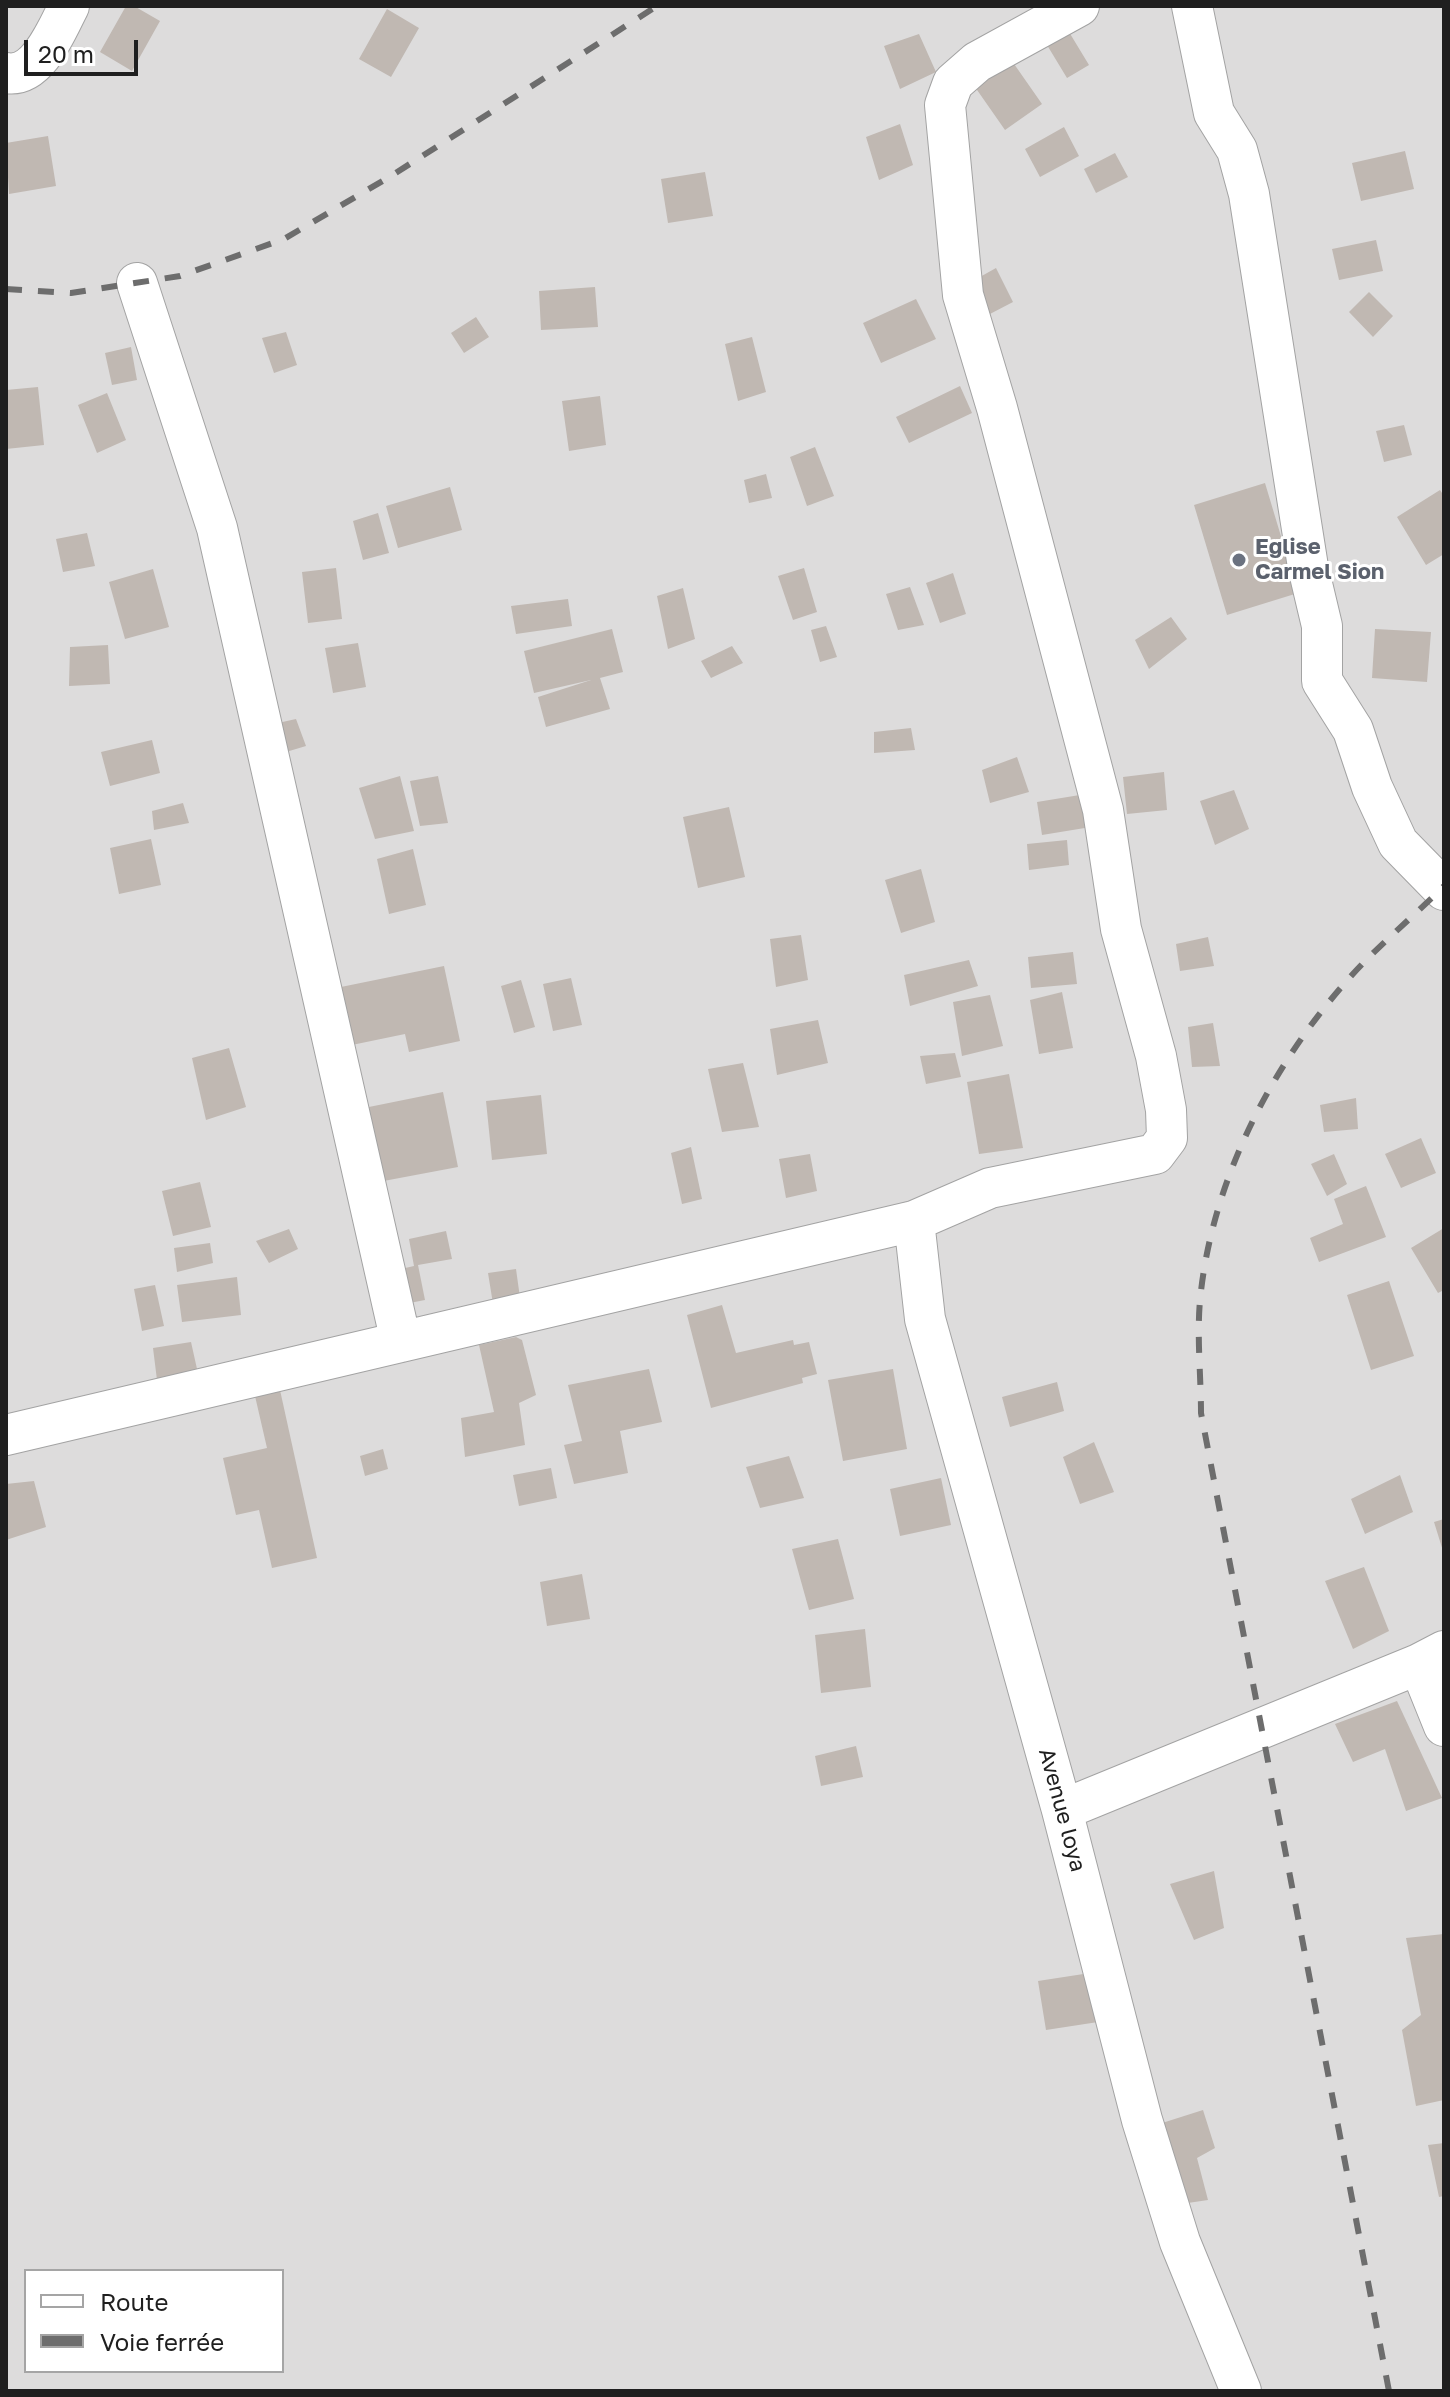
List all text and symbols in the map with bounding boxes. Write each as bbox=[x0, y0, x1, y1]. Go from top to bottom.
scale bar bbox=[28, 24, 142, 74]
text: 20 m bbox=[38, 39, 94, 68]
place label: Eglise Carmel Sion bbox=[1255, 534, 1384, 586]
marker: Eglise Carmel Sion bbox=[1230, 551, 1248, 569]
street label: Avenue loya bbox=[1033, 1745, 1091, 1875]
legend bbox=[24, 2269, 284, 2373]
text: Route bbox=[100, 2287, 169, 2316]
text: Voie ferrée bbox=[100, 2327, 224, 2356]

